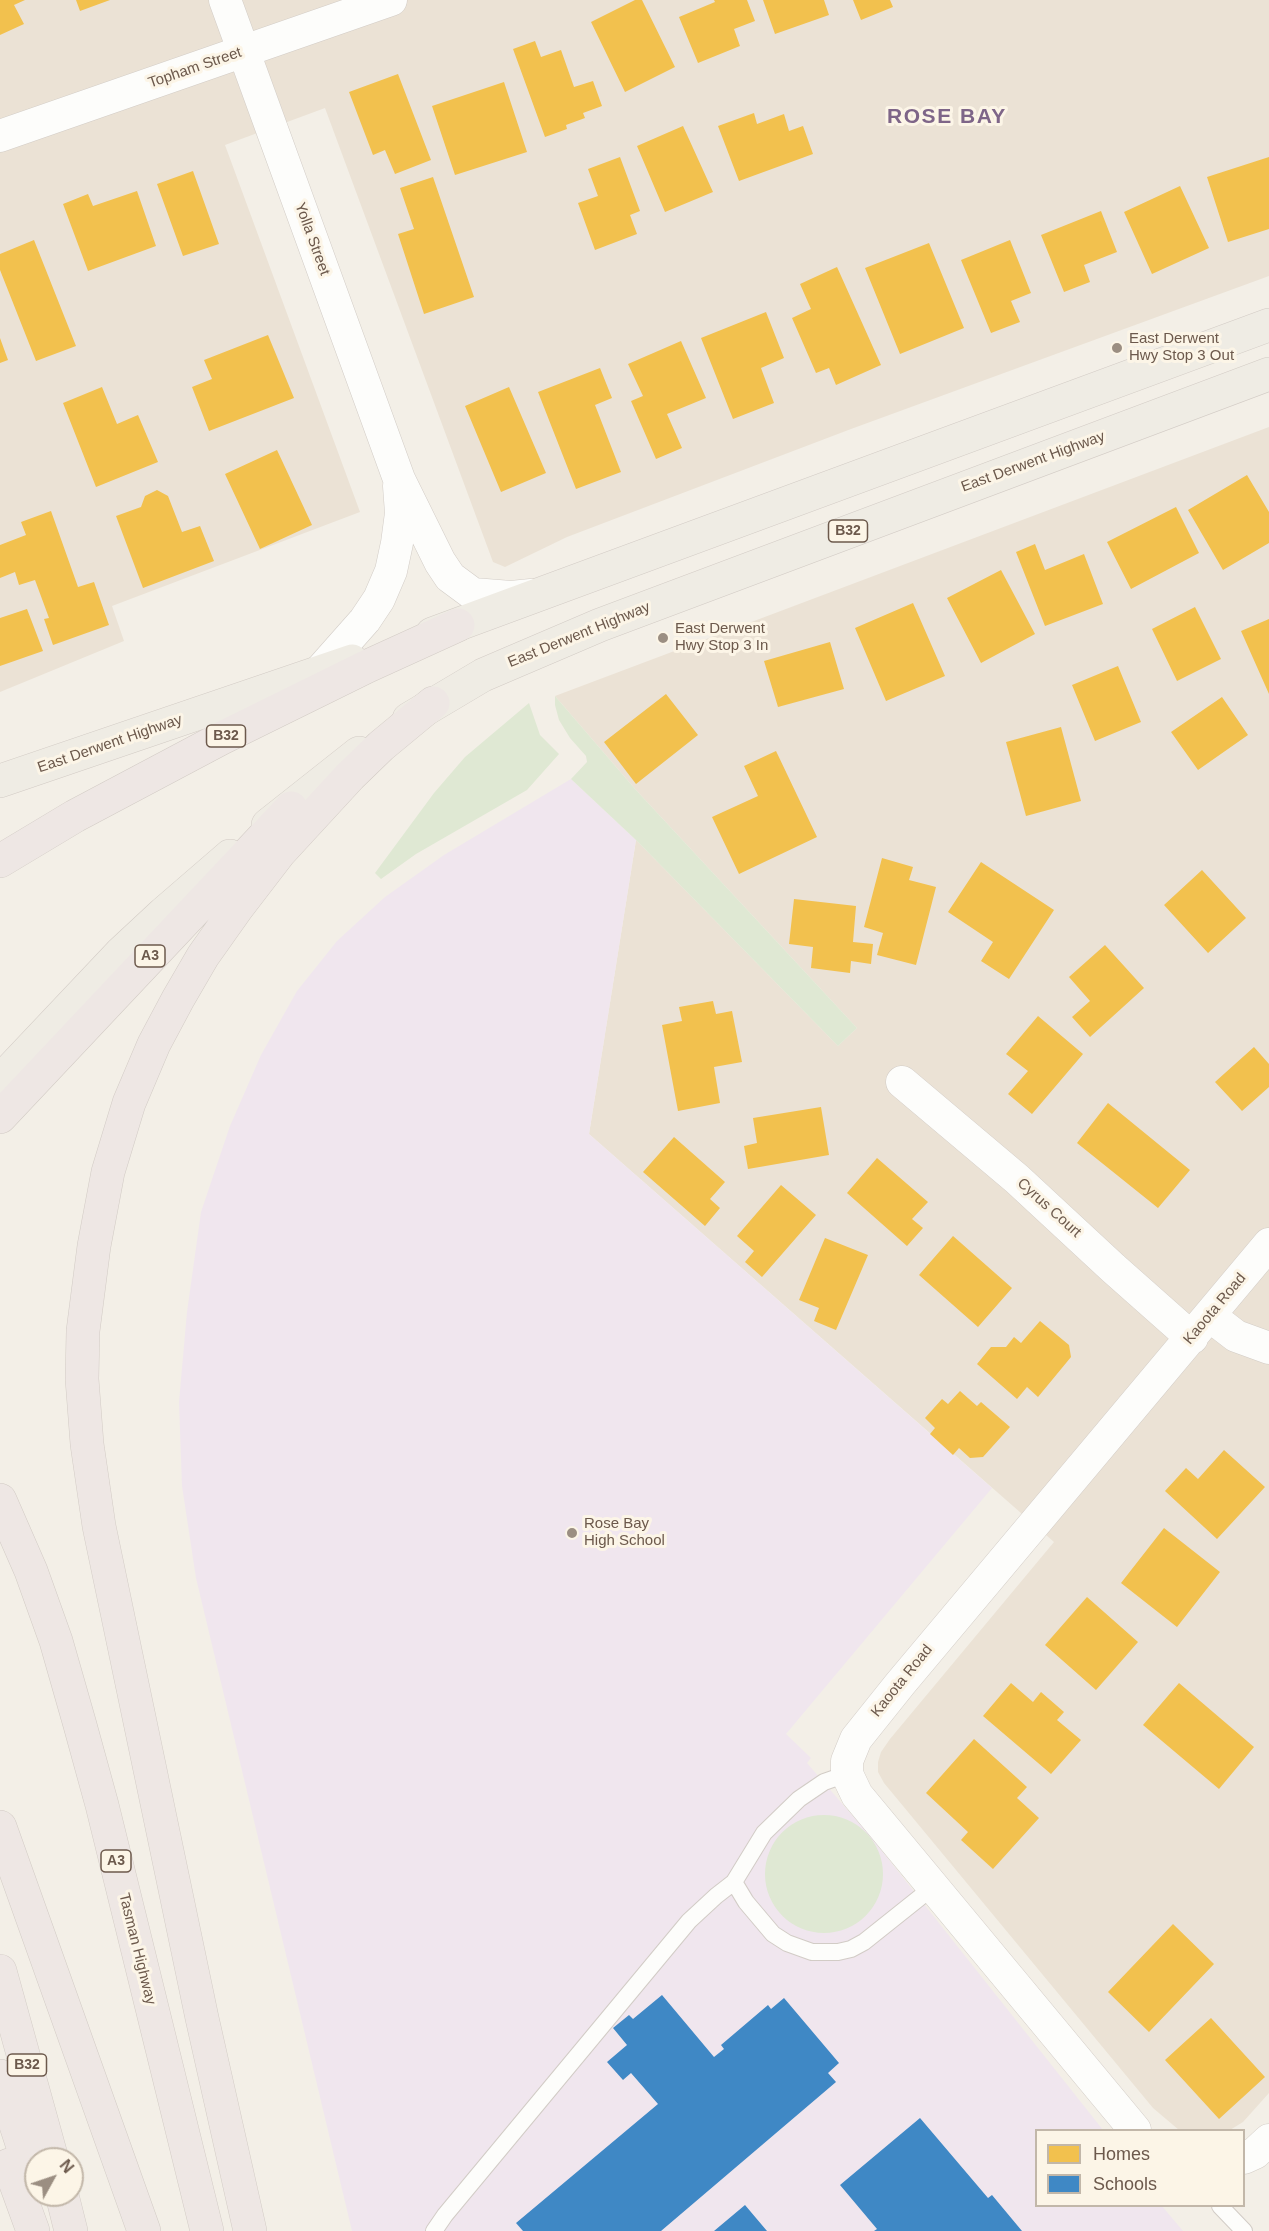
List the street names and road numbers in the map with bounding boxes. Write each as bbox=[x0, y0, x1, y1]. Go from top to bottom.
street label: Topham Street bbox=[146, 44, 244, 92]
street label: Yolla Street bbox=[291, 200, 333, 278]
street label: East Derwent Highway bbox=[959, 428, 1107, 496]
road number: B32 bbox=[828, 520, 868, 542]
street label: East Derwent Highway bbox=[505, 598, 653, 672]
street label: East Derwent Highway bbox=[35, 711, 185, 777]
road number: B32 bbox=[206, 725, 246, 747]
road number: A3 bbox=[135, 945, 165, 967]
street label: Cyrus Court bbox=[1013, 1175, 1085, 1241]
street label: Kaoota Road bbox=[1180, 1270, 1250, 1348]
street label: Kaoota Road bbox=[867, 1641, 937, 1721]
road number: A3 bbox=[101, 1850, 131, 1872]
street label: Tasman Highway bbox=[114, 1891, 160, 2007]
road number: B32 bbox=[8, 2054, 46, 2076]

